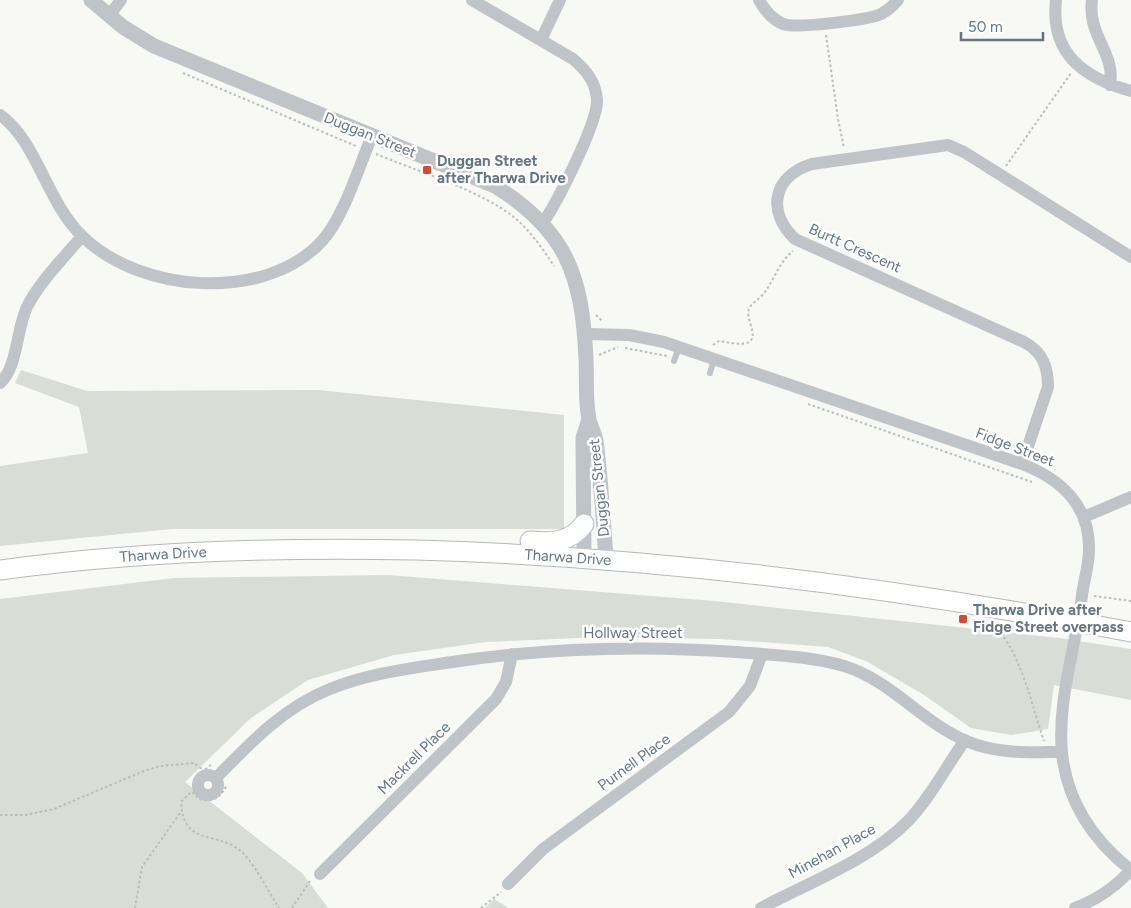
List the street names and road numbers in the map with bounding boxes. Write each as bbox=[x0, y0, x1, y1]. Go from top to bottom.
street label: Duggan Street bbox=[321, 108, 419, 162]
street label: Burtt Crescent bbox=[806, 220, 904, 277]
street label: Fidge Street bbox=[973, 424, 1057, 470]
street label: Duggan Street bbox=[585, 438, 613, 538]
street label: Tharwa Drive bbox=[119, 543, 207, 566]
street label: Tharwa Drive bbox=[524, 546, 612, 569]
street label: Hollway Street bbox=[583, 624, 683, 642]
street label: Mackrell Place bbox=[374, 718, 454, 798]
street label: Purnell Place bbox=[594, 730, 674, 794]
street label: Minehan Place bbox=[785, 820, 879, 882]

